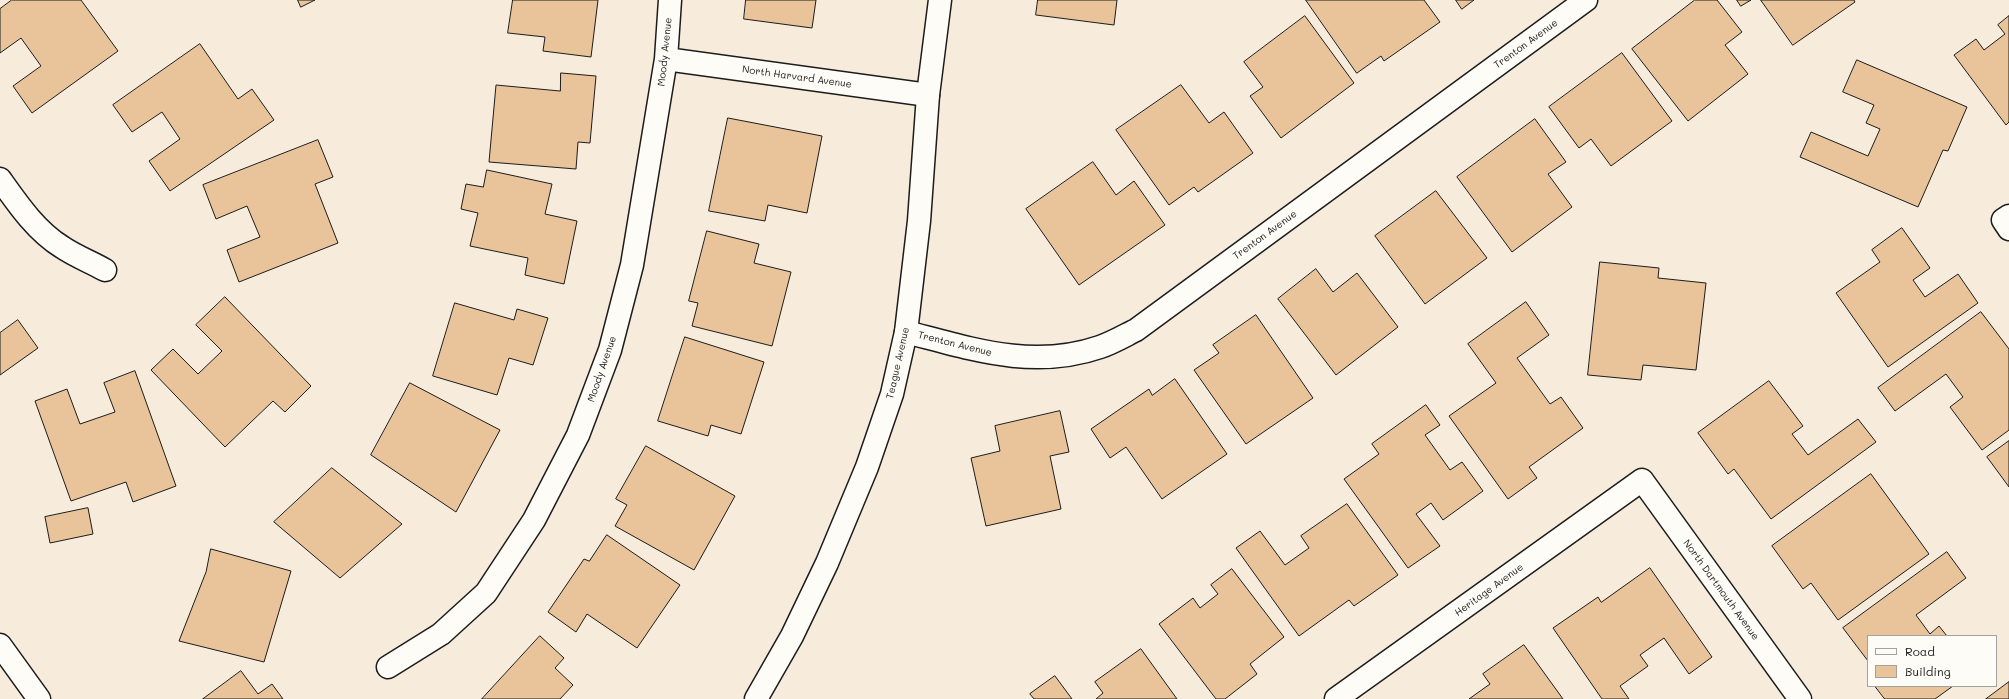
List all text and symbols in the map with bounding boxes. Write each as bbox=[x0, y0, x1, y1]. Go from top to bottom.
street label: Moody Avenue bbox=[655, 17, 675, 87]
street label: Trenton Avenue bbox=[1492, 17, 1560, 71]
street label: North Harvard Avenue bbox=[741, 63, 853, 91]
street label: Trenton Avenue bbox=[1231, 208, 1299, 262]
street label: Teague Avenue bbox=[884, 326, 912, 400]
street label: Trenton Avenue bbox=[917, 329, 993, 359]
street label: Moody Avenue bbox=[585, 334, 619, 404]
street label: North Dartmouth Avenue bbox=[1680, 537, 1762, 643]
street label: Heritage Avenue bbox=[1452, 561, 1526, 619]
legend bbox=[1867, 635, 1997, 687]
text: Road bbox=[1905, 643, 1935, 659]
text: Building bbox=[1905, 663, 1951, 679]

